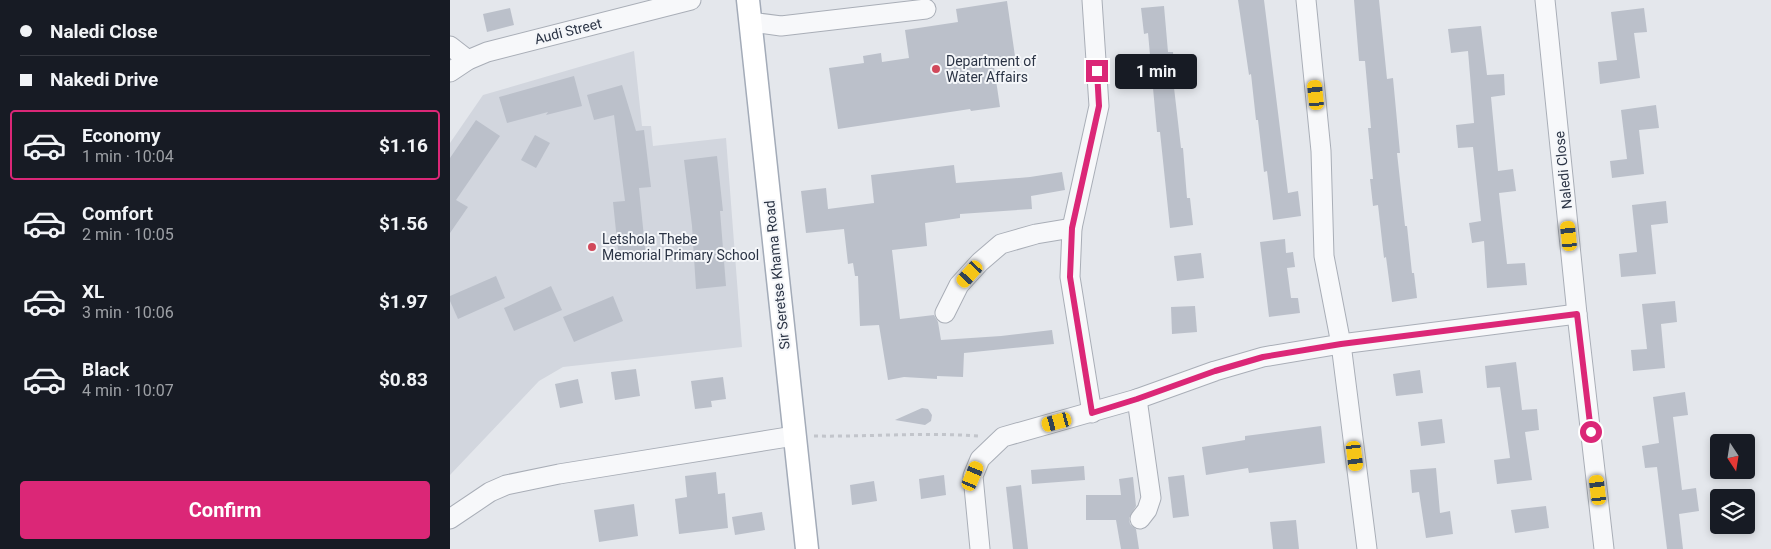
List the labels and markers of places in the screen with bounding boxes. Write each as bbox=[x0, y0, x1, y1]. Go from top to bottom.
place label: Department of Water Affairs bbox=[946, 53, 1036, 85]
marker: Department of Water Affairs bbox=[930, 63, 942, 75]
place label: Letshola Thebe Memorial Primary School bbox=[602, 231, 759, 263]
marker: Letshola Thebe Memorial Primary School bbox=[586, 241, 598, 253]

